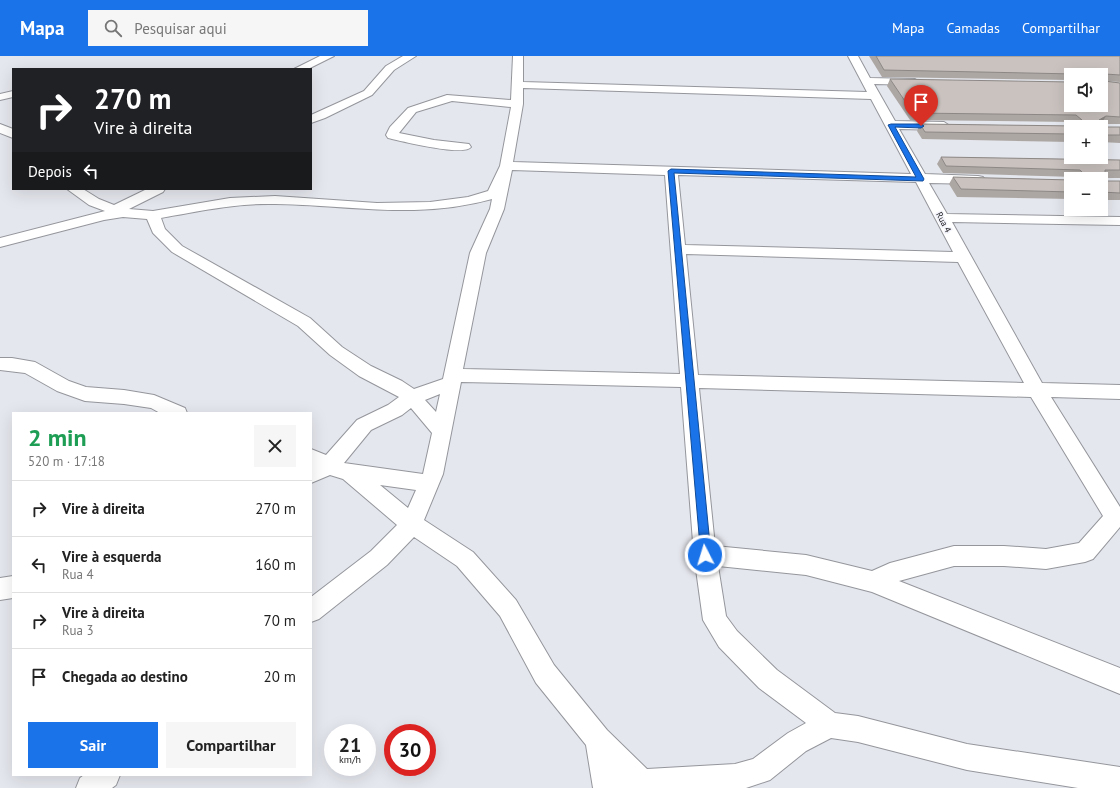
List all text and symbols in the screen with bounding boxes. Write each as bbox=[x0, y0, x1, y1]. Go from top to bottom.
search box bbox=[88, 10, 368, 46]
text: Mapa bbox=[20, 16, 64, 40]
icon: search bbox=[102, 17, 124, 39]
text: Pesquisar aqui bbox=[134, 19, 227, 38]
text: Mapa bbox=[892, 19, 925, 37]
text: Camadas bbox=[947, 19, 1000, 37]
text: Compartilhar bbox=[1022, 19, 1100, 37]
map controls bbox=[1064, 68, 1108, 216]
button: sound bbox=[1064, 68, 1108, 112]
text: 270 m bbox=[94, 80, 171, 117]
icon: right bbox=[28, 84, 80, 136]
pin bbox=[904, 85, 938, 126]
icon: arrive bbox=[910, 91, 932, 113]
text: Vire à direita bbox=[94, 116, 192, 139]
button: + bbox=[1064, 120, 1108, 164]
icon: left bbox=[80, 160, 102, 182]
text: Depois bbox=[28, 162, 72, 181]
button: − bbox=[1064, 172, 1108, 216]
street label: Rua 4 bbox=[934, 210, 954, 234]
text: 2 min bbox=[28, 422, 87, 453]
button: close bbox=[254, 425, 296, 467]
text: 520 m · 17:18 bbox=[28, 453, 105, 470]
icon: right bbox=[28, 498, 50, 520]
text: Vire à direita bbox=[62, 499, 145, 518]
text: 270 m bbox=[255, 499, 296, 518]
position arrow bbox=[684, 534, 726, 576]
text: Vire à esquerda bbox=[62, 547, 161, 566]
icon: left bbox=[28, 554, 50, 576]
text: 160 m bbox=[255, 555, 296, 574]
text: Rua 4 bbox=[62, 566, 94, 583]
text: Vire à direita bbox=[62, 603, 145, 622]
icon: right bbox=[28, 610, 50, 632]
text: 70 m bbox=[263, 611, 296, 630]
text: Rua 3 bbox=[62, 622, 94, 639]
icon: arrive bbox=[28, 666, 50, 688]
text: Chegada ao destino bbox=[62, 667, 188, 686]
text: 20 m bbox=[263, 667, 296, 686]
button: Sair bbox=[28, 722, 158, 768]
button: Compartilhar bbox=[166, 722, 296, 768]
speed limit sign: 30 bbox=[384, 724, 436, 776]
text: 21 bbox=[339, 732, 361, 758]
text: km/h bbox=[339, 753, 361, 766]

